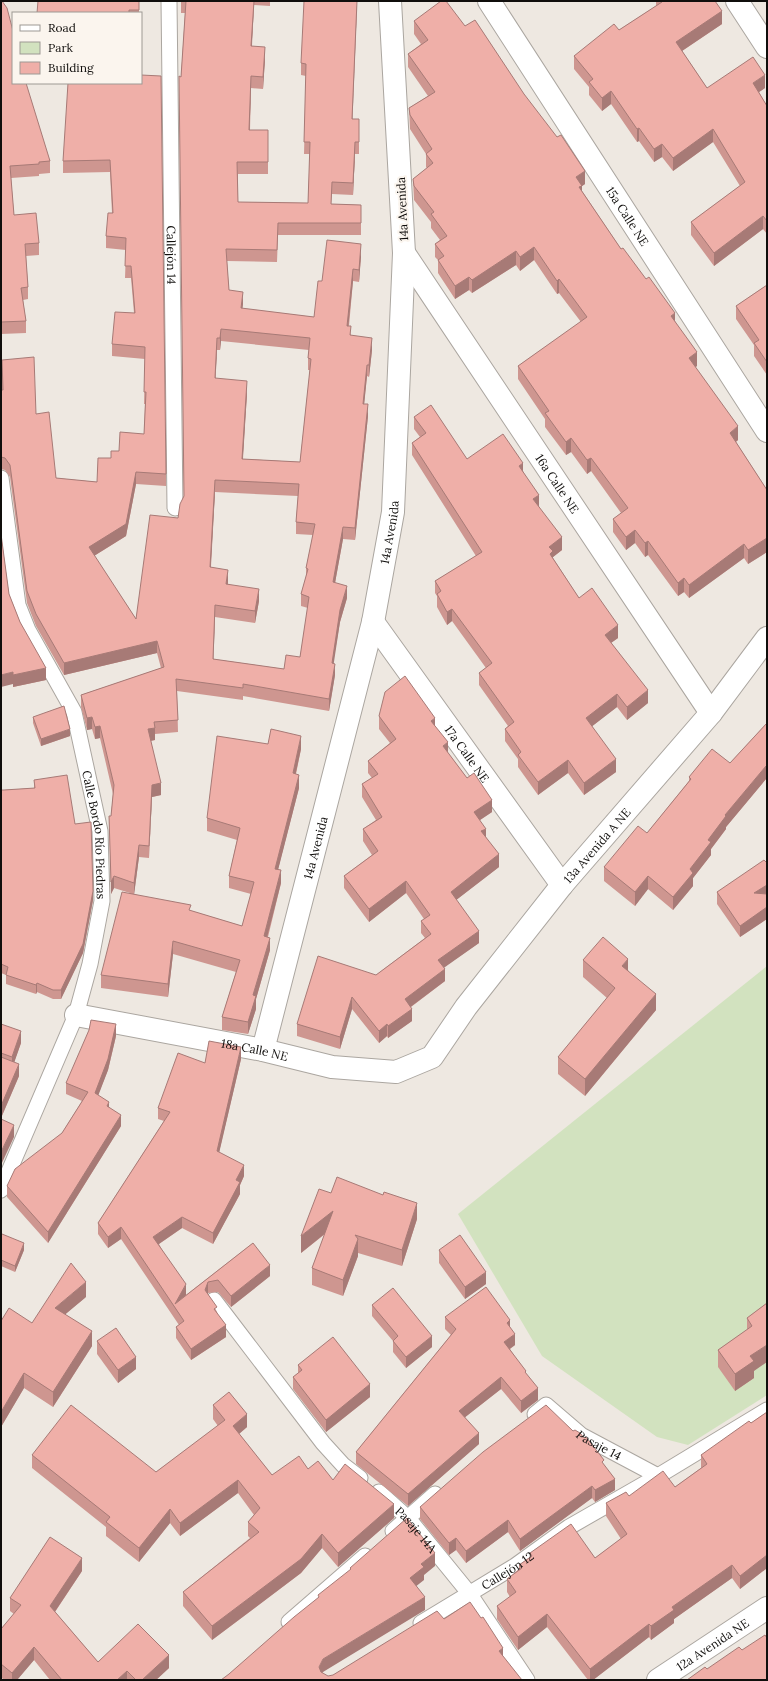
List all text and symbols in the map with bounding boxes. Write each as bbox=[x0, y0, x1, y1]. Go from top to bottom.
legend bbox=[12, 12, 142, 84]
text: Road bbox=[48, 20, 76, 35]
text: Park bbox=[48, 40, 74, 55]
text: Building bbox=[48, 60, 94, 75]
street label: 14a Avenida bbox=[393, 177, 411, 241]
street label: 15a Calle NE bbox=[603, 183, 653, 248]
street label: Callejón 14 bbox=[164, 225, 180, 285]
street label: 16a Calle NE bbox=[533, 451, 583, 516]
street label: 14a Avenida bbox=[376, 500, 401, 565]
street label: 17a Calle NE bbox=[442, 722, 493, 785]
street label: Calle Bordo Río Piedras bbox=[79, 769, 109, 900]
street label: 13a Avenida A NE bbox=[560, 804, 633, 886]
street label: 14a Avenida bbox=[300, 815, 330, 880]
street label: 18a Calle NE bbox=[220, 1035, 290, 1063]
street label: Pasaje 14 bbox=[573, 1427, 625, 1463]
street label: Pasaje 14A bbox=[392, 1503, 441, 1556]
street label: Callejón 12 bbox=[478, 1548, 536, 1592]
street label: 12a Avenida NE bbox=[673, 1615, 751, 1674]

